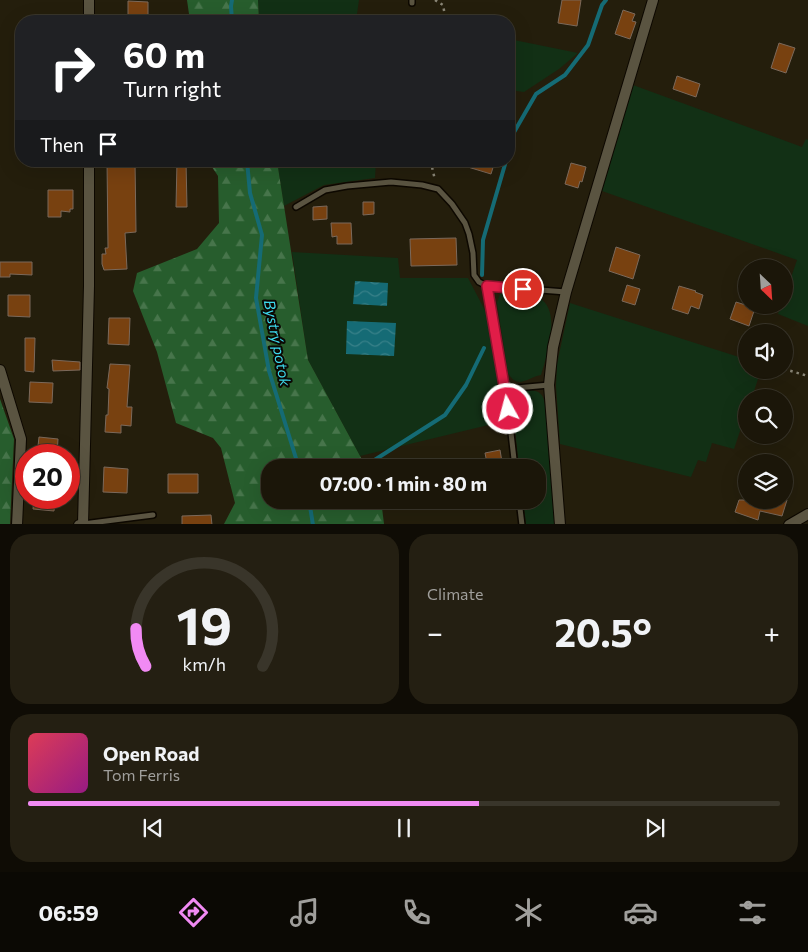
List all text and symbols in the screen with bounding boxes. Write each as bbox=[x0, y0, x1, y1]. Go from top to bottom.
text: 60 m bbox=[123, 32, 205, 75]
icon: right bbox=[40, 35, 105, 100]
text: Turn right bbox=[123, 75, 221, 102]
icon: arrive bbox=[94, 130, 122, 158]
text: Then bbox=[40, 133, 84, 156]
north arrow bbox=[738, 259, 792, 314]
map controls bbox=[738, 259, 793, 509]
pin bbox=[502, 268, 544, 310]
icon: arrive bbox=[509, 275, 537, 303]
water label: Bystrý potok bbox=[261, 298, 295, 388]
button: sound bbox=[738, 324, 793, 379]
position arrow bbox=[481, 382, 533, 434]
button: search bbox=[738, 389, 793, 444]
speed limit sign: 20 bbox=[15, 444, 80, 509]
button: layers bbox=[738, 454, 793, 509]
text: 07:00 · 1 min · 80 m bbox=[320, 472, 487, 495]
text: Climate bbox=[427, 584, 483, 603]
text: 19 bbox=[177, 592, 232, 656]
text: 20.5° bbox=[554, 608, 652, 655]
text: − bbox=[427, 615, 443, 649]
text: + bbox=[764, 615, 780, 649]
text: km/h bbox=[183, 653, 226, 675]
text: Open Road bbox=[103, 742, 199, 765]
text: Tom Ferris bbox=[103, 765, 180, 784]
icon: previous bbox=[139, 814, 167, 842]
icon: pause bbox=[390, 814, 418, 842]
icon: next bbox=[641, 814, 669, 842]
icon: directions bbox=[176, 895, 211, 930]
icon: music bbox=[287, 895, 322, 930]
icon: phone bbox=[399, 895, 434, 930]
icon: climate bbox=[511, 895, 546, 930]
icon: car bbox=[623, 895, 658, 930]
icon: filters bbox=[735, 895, 770, 930]
text: 06:59 bbox=[38, 899, 99, 926]

